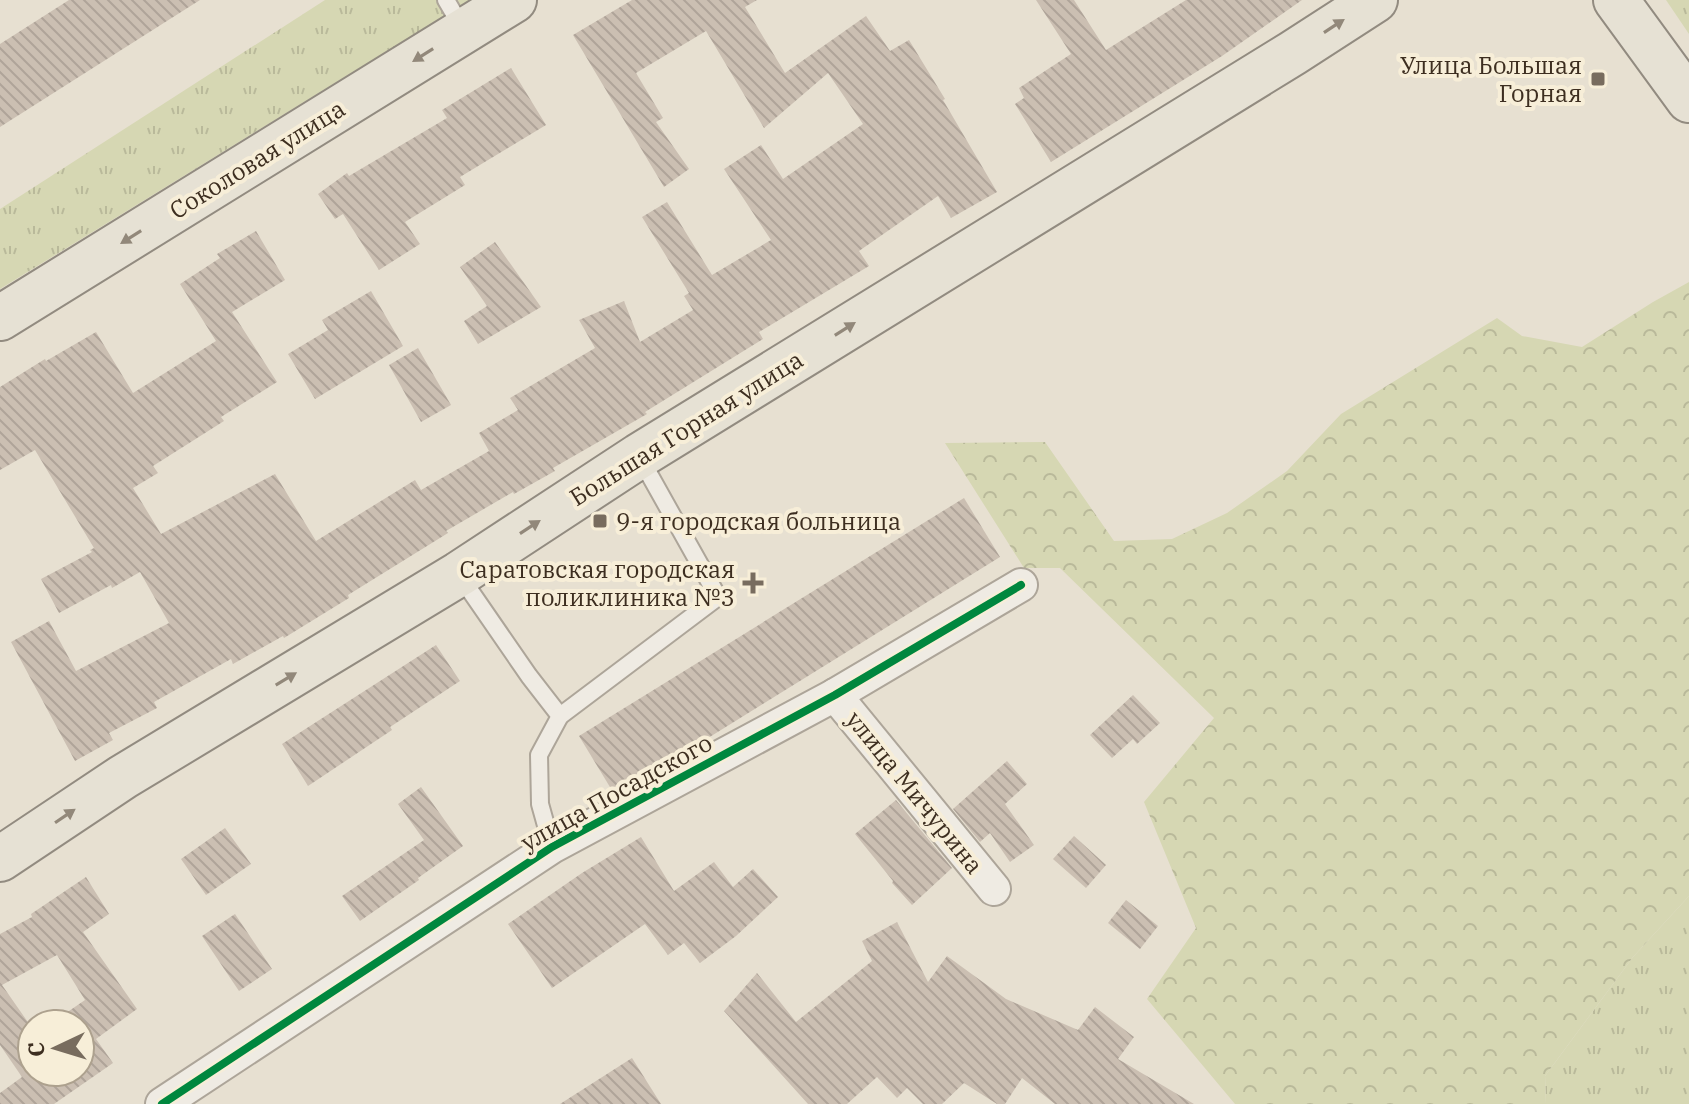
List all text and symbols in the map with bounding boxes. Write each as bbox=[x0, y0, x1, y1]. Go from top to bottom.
one-way arrow bbox=[1323, 20, 1345, 34]
one-way arrow bbox=[412, 48, 434, 62]
place label: Улица Большая Горная bbox=[1400, 49, 1582, 109]
marker: Улица Большая Горная bbox=[1589, 70, 1607, 88]
street label: Соколовая улица bbox=[163, 92, 351, 226]
one-way arrow bbox=[120, 229, 142, 243]
one-way arrow bbox=[834, 322, 856, 336]
street label: Большая Горная улица bbox=[563, 343, 809, 513]
place label: 9-я городская больница bbox=[616, 505, 901, 537]
marker: 9-я городская больница bbox=[591, 512, 609, 530]
one-way arrow bbox=[520, 520, 541, 535]
place label: Саратовская городская поликлиника №3 bbox=[460, 553, 735, 613]
marker: Саратовская городская поликлиника №3 bbox=[742, 572, 764, 594]
one-way arrow bbox=[275, 672, 297, 686]
street label: улица Мичурина bbox=[839, 704, 991, 880]
street label: улица Посадского bbox=[515, 726, 717, 858]
one-way arrow bbox=[54, 809, 75, 824]
north arrow bbox=[16, 1008, 96, 1088]
text: С bbox=[21, 1041, 51, 1058]

